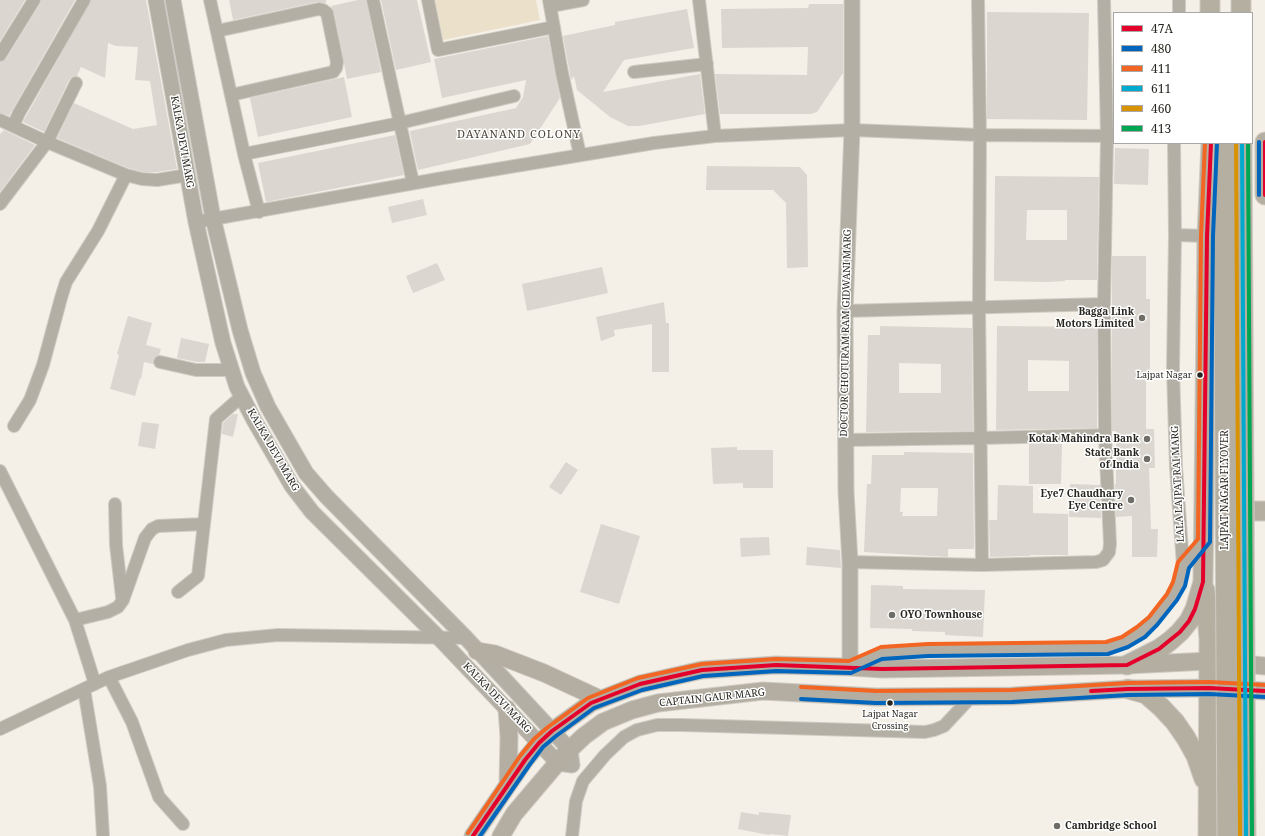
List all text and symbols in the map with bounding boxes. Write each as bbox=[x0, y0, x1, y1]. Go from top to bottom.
legend bbox=[1113, 12, 1253, 144]
text: 47A bbox=[1151, 20, 1173, 37]
text: 480 bbox=[1151, 40, 1171, 57]
text: 411 bbox=[1151, 60, 1171, 77]
text: 611 bbox=[1151, 80, 1171, 97]
street label: KALKA DEVI MARG bbox=[168, 95, 196, 189]
text: 460 bbox=[1151, 100, 1171, 117]
text: 413 bbox=[1151, 120, 1171, 137]
district label: DAYANAND COLONY bbox=[457, 128, 581, 142]
street label: DOCTOR CHOTURAM RAM GIDWANI MARG bbox=[838, 229, 854, 437]
place label: Bagga Link Motors Limited bbox=[1056, 306, 1134, 330]
marker: Bagga Link Motors Limited bbox=[1137, 313, 1147, 323]
place label: Lajpat Nagar bbox=[1136, 370, 1192, 380]
marker: Lajpat Nagar bbox=[1195, 370, 1205, 380]
street label: KALKA DEVI MARG bbox=[245, 407, 301, 493]
street label: LALA LAJPAT RAI MARG bbox=[1169, 425, 1187, 543]
street label: LAJPAT NAGAR FLYOVER bbox=[1219, 430, 1231, 550]
place label: Kotak Mahindra Bank bbox=[1028, 433, 1139, 445]
marker: Kotak Mahindra Bank bbox=[1142, 434, 1152, 444]
place label: State Bank of India bbox=[1085, 447, 1139, 470]
marker: State Bank of India bbox=[1142, 454, 1152, 464]
place label: Eye7 Chaudhary Eye Centre bbox=[1041, 488, 1123, 512]
marker: Eye7 Chaudhary Eye Centre bbox=[1126, 495, 1136, 505]
place label: OYO Townhouse bbox=[900, 609, 982, 621]
marker: OYO Townhouse bbox=[887, 610, 897, 620]
street label: KALKA DEVI MARG bbox=[460, 660, 534, 736]
street label: CAPTAIN GAUR MARG bbox=[659, 686, 765, 710]
marker: Lajpat Nagar Crossing bbox=[885, 698, 895, 708]
place label: Lajpat Nagar Crossing bbox=[862, 709, 918, 730]
place label: Cambridge School bbox=[1065, 820, 1157, 832]
marker: Cambridge School bbox=[1052, 821, 1062, 831]

